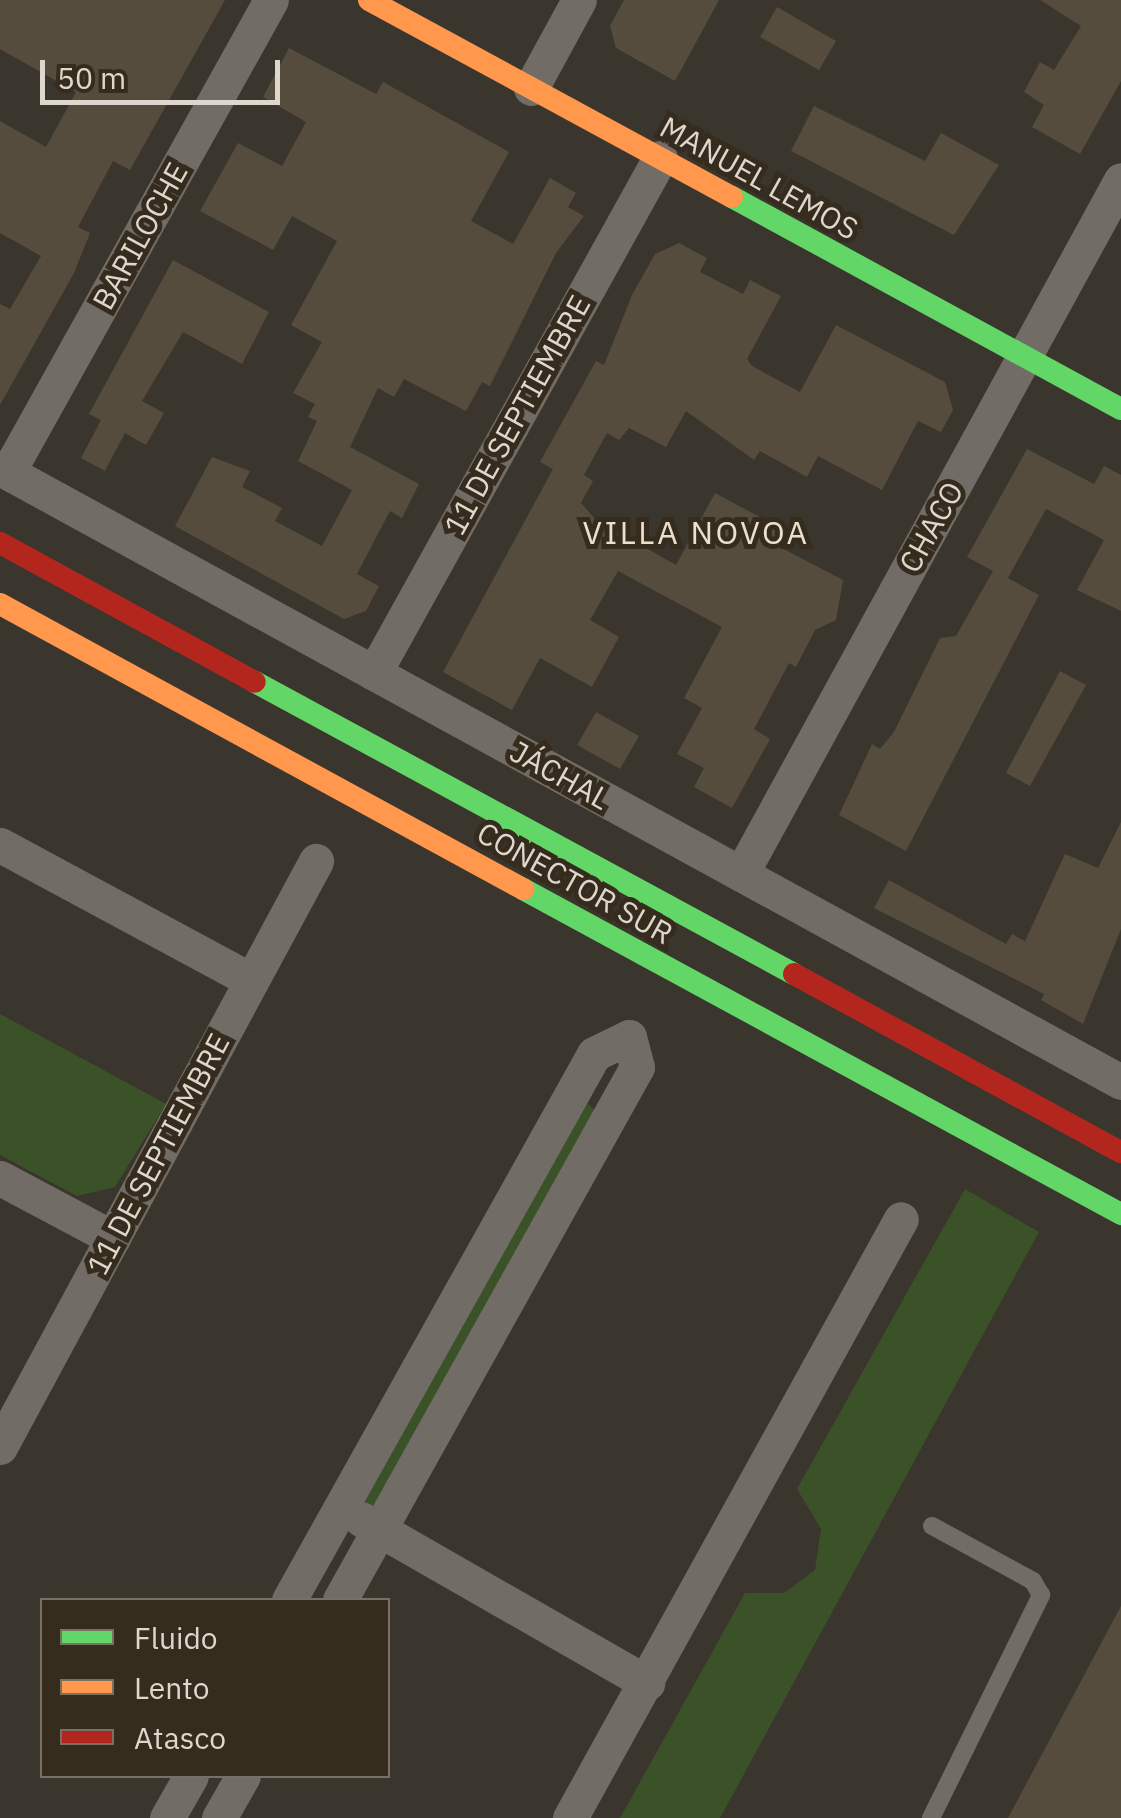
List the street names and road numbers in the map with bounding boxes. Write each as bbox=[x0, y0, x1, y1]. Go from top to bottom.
street label: MANUEL LEMOS bbox=[654, 109, 864, 247]
street label: BARILOCHE bbox=[85, 156, 195, 316]
street label: 11 DE SEPTIEMBRE bbox=[436, 289, 598, 541]
street label: CHACO bbox=[891, 475, 971, 579]
street label: JÁCHAL bbox=[504, 733, 616, 817]
street label: CONECTOR SUR bbox=[471, 814, 679, 952]
street label: 11 DE SEPTIEMBRE bbox=[79, 1027, 237, 1281]

